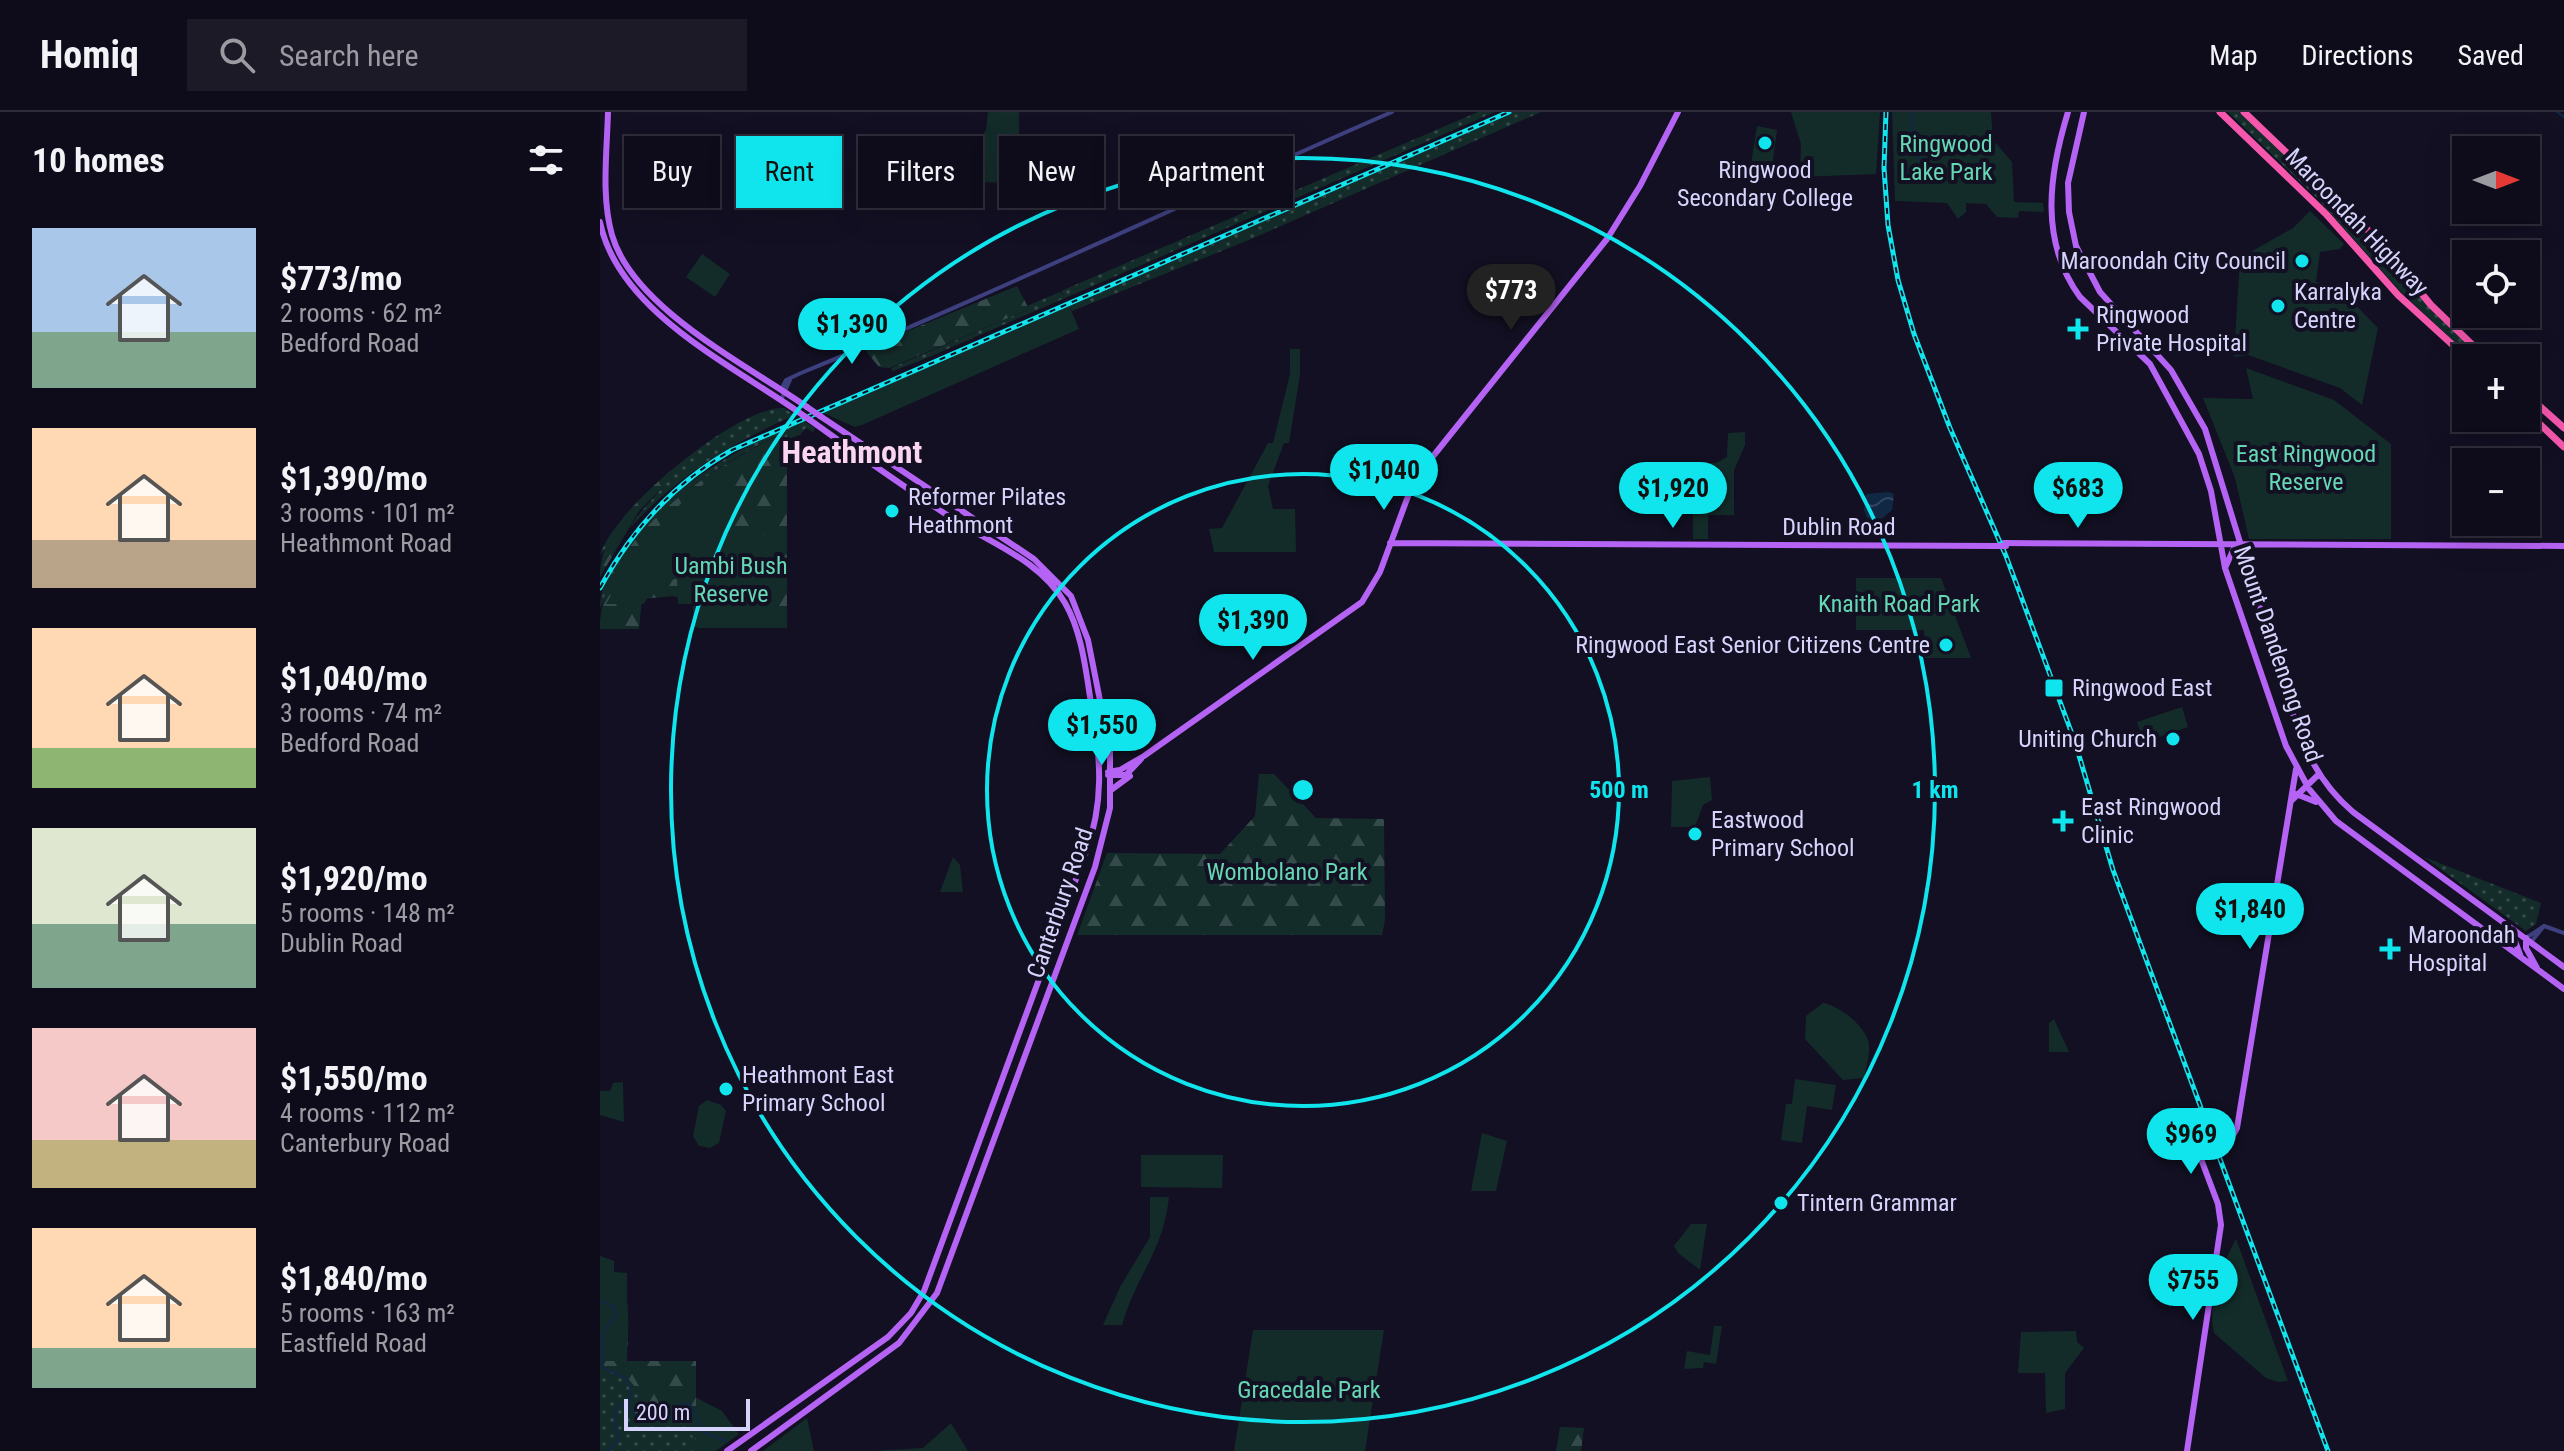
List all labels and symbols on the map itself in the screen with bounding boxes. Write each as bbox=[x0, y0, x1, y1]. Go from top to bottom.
park label: Ringwood Lake Park bbox=[1899, 130, 1993, 186]
marker: Ringwood Secondary College bbox=[1756, 134, 1774, 152]
north arrow bbox=[2452, 136, 2540, 224]
street label: Maroondah Highway bbox=[2280, 143, 2434, 301]
place label: Ringwood Secondary College bbox=[1677, 156, 1853, 212]
place label: Maroondah City Council bbox=[2060, 247, 2286, 275]
marker: Maroondah City Council bbox=[2293, 252, 2311, 270]
pin: $773 bbox=[1464, 264, 1558, 332]
place label: Karralyka Centre bbox=[2294, 278, 2382, 334]
marker: Karralyka Centre bbox=[2269, 297, 2287, 315]
pin: $1,390 bbox=[787, 298, 917, 366]
place label: Ringwood Private Hospital bbox=[2096, 301, 2247, 357]
marker: Ringwood Private Hospital bbox=[2067, 318, 2089, 340]
district label: Heathmont bbox=[782, 433, 923, 471]
park label: East Ringwood Reserve bbox=[2236, 440, 2376, 496]
pin: $1,040 bbox=[1319, 444, 1449, 512]
pin: $1,920 bbox=[1608, 462, 1738, 530]
pin: $683 bbox=[2031, 462, 2125, 530]
place label: Reformer Pilates Heathmont bbox=[908, 483, 1066, 539]
marker: Reformer Pilates Heathmont bbox=[883, 502, 901, 520]
street label: Dublin Road bbox=[1782, 513, 1896, 541]
street label: Mount Dandenong Road bbox=[2228, 542, 2328, 766]
park label: Uambi Bush Reserve bbox=[674, 552, 788, 608]
park label: Knaith Road Park bbox=[1818, 590, 1980, 618]
pin: $1,390 bbox=[1188, 594, 1318, 662]
place label: Ringwood East Senior Citizens Centre bbox=[1575, 631, 1930, 659]
marker: Ringwood East Senior Citizens Centre bbox=[1937, 636, 1955, 654]
place label: Ringwood East bbox=[2072, 674, 2212, 702]
marker: Ringwood East bbox=[2043, 677, 2065, 699]
pin: $1,550 bbox=[1037, 699, 1167, 767]
place label: Uniting Church bbox=[2018, 725, 2157, 753]
marker: Uniting Church bbox=[2164, 730, 2182, 748]
centre of rings bbox=[1289, 776, 1317, 804]
text: 500 m bbox=[1589, 776, 1649, 804]
text: 1 km bbox=[1912, 776, 1958, 804]
place label: East Ringwood Clinic bbox=[2081, 793, 2221, 849]
place label: Eastwood Primary School bbox=[1711, 806, 1854, 862]
marker: East Ringwood Clinic bbox=[2052, 810, 2074, 832]
street label: Canterbury Road bbox=[1021, 824, 1099, 982]
marker: Eastwood Primary School bbox=[1686, 825, 1704, 843]
park label: Wombolano Park bbox=[1207, 858, 1368, 886]
pin: $1,840 bbox=[2185, 883, 2315, 951]
place label: Maroondah Hospital bbox=[2408, 921, 2515, 977]
marker: Maroondah Hospital bbox=[2379, 938, 2401, 960]
place label: Heathmont East Primary School bbox=[742, 1061, 894, 1117]
marker: Heathmont East Primary School bbox=[717, 1080, 735, 1098]
pin: $969 bbox=[2144, 1108, 2238, 1176]
place label: Tintern Grammar bbox=[1797, 1189, 1957, 1217]
marker: Tintern Grammar bbox=[1772, 1194, 1790, 1212]
pin: $755 bbox=[2146, 1254, 2240, 1322]
park label: Gracedale Park bbox=[1237, 1376, 1381, 1404]
scale bar bbox=[624, 1395, 750, 1431]

